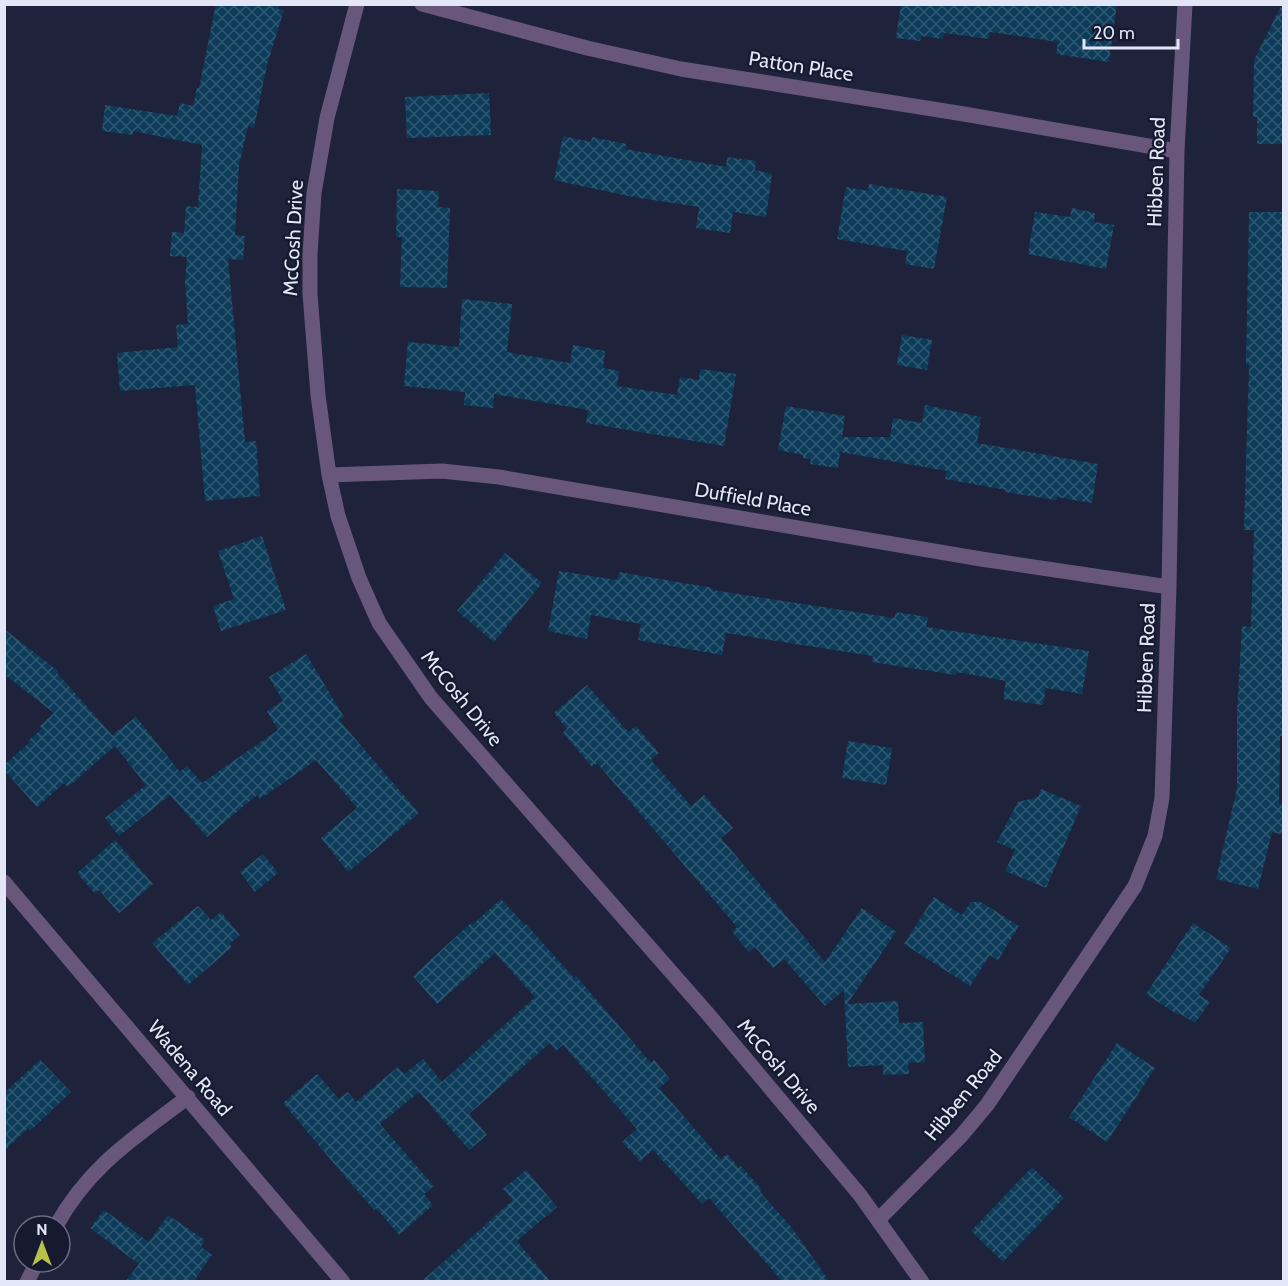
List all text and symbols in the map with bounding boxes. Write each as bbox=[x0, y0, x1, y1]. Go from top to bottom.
scale bar bbox=[1084, 12, 1178, 50]
text: 20 m bbox=[1093, 22, 1135, 44]
street label: Patton Place bbox=[747, 46, 855, 86]
street label: Hibben Road bbox=[1142, 117, 1170, 227]
street label: McCosh Drive bbox=[278, 179, 308, 297]
street label: Duffield Place bbox=[693, 477, 813, 521]
street label: Hibben Road bbox=[1132, 603, 1160, 713]
street label: McCosh Drive bbox=[416, 645, 508, 751]
street label: McCosh Drive bbox=[732, 1014, 826, 1118]
street label: Wadena Road bbox=[143, 1015, 237, 1121]
street label: Hibben Road bbox=[919, 1045, 1007, 1145]
north arrow bbox=[12, 1214, 72, 1274]
text: N bbox=[36, 1220, 48, 1239]

